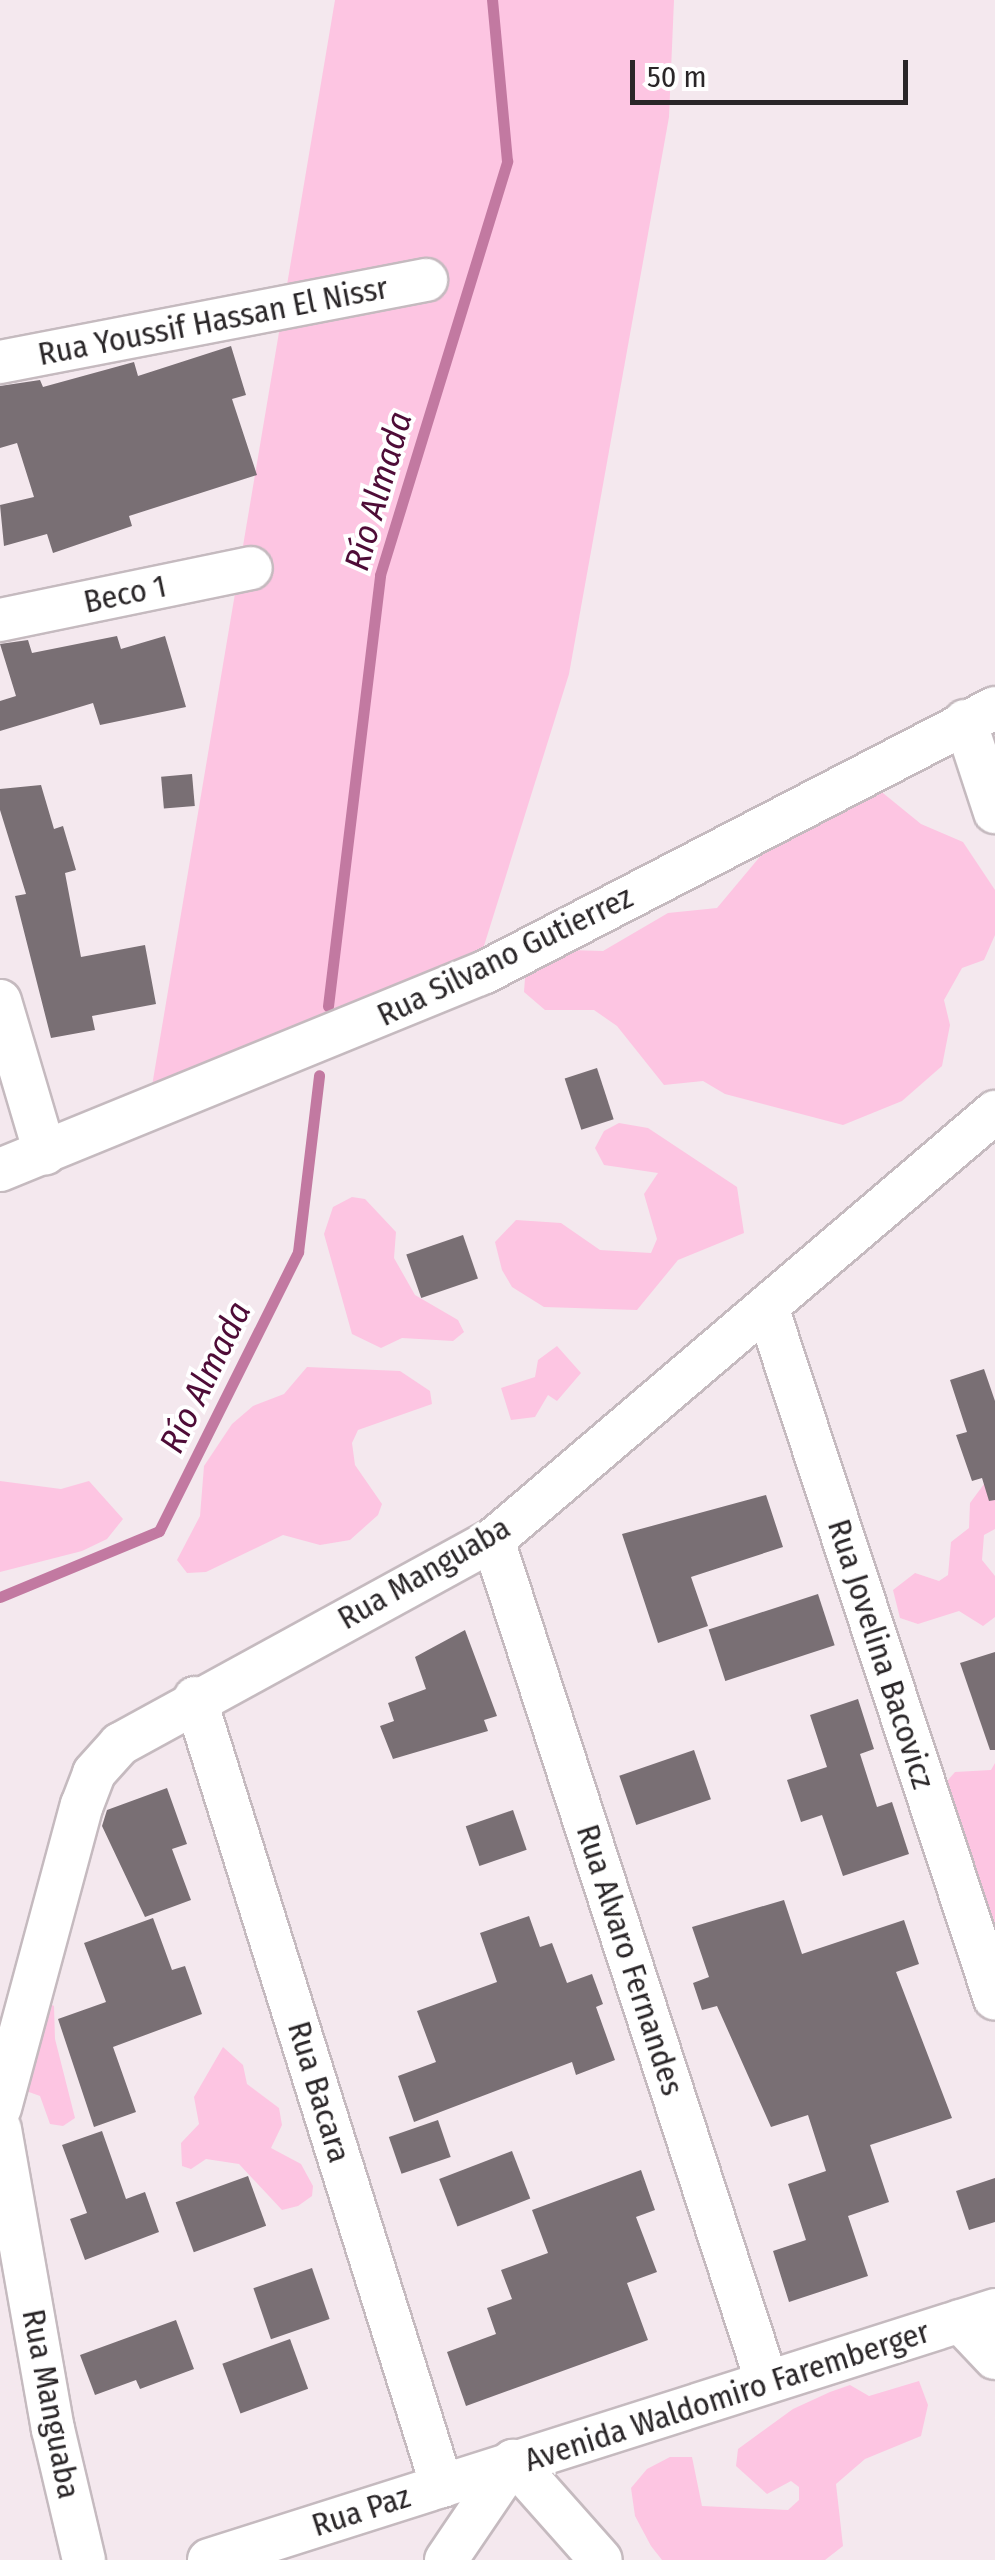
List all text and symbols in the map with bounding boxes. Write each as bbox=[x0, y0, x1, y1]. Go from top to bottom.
scale bar bbox=[635, 40, 912, 102]
text: 50 m bbox=[647, 59, 707, 95]
street label: Rua Youssif Hassan El Nissr bbox=[35, 268, 391, 374]
water label: Río Almada bbox=[335, 407, 421, 575]
street label: Beco 1 bbox=[80, 567, 170, 621]
street label: Rua Silvano Gutierrez bbox=[371, 878, 639, 1034]
water label: Río Almada bbox=[150, 1294, 260, 1460]
street label: Rua Manguaba bbox=[331, 1508, 517, 1638]
street label: Rua Jovelina Bacovicz bbox=[819, 1514, 943, 1794]
street label: Rua Alvaro Fernandes bbox=[568, 1820, 692, 2100]
street label: Rua Bacara bbox=[279, 2017, 359, 2167]
street label: Rua Manguaba bbox=[14, 2306, 88, 2502]
street label: Avenida Waldomiro Faremberger bbox=[520, 2312, 934, 2480]
street label: Rua Paz bbox=[307, 2477, 415, 2545]

